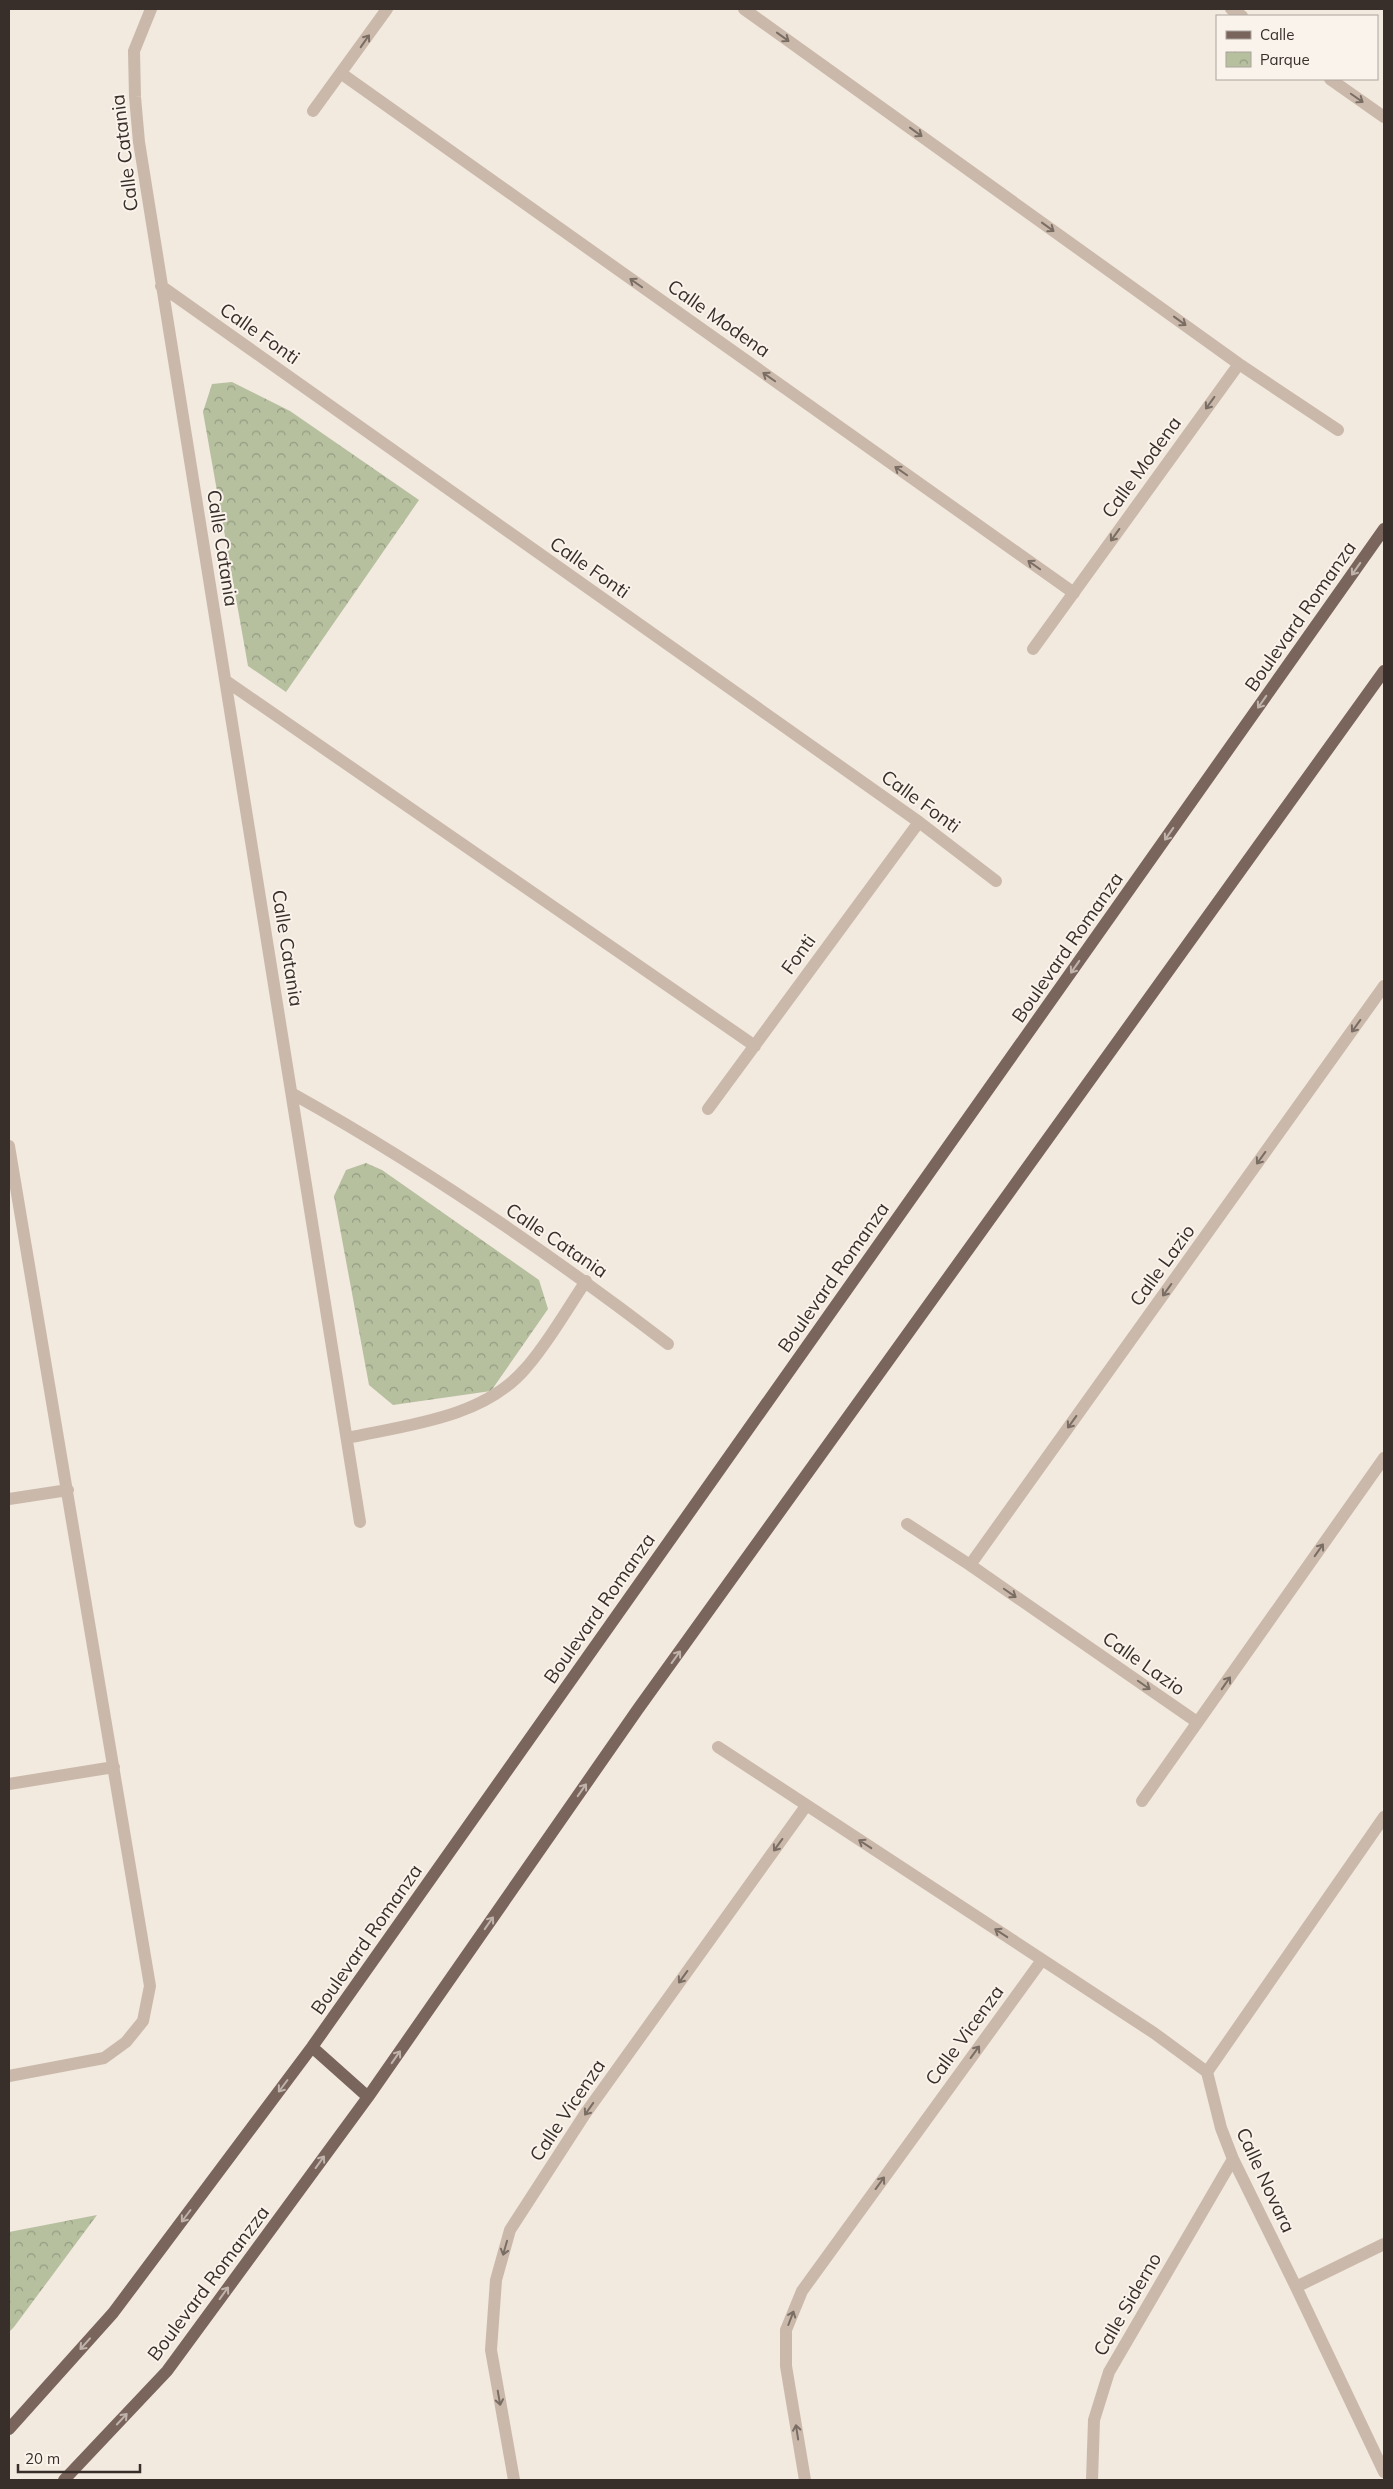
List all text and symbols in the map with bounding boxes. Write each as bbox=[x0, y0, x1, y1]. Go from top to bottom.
legend bbox=[1216, 15, 1378, 80]
text: Calle bbox=[1260, 25, 1294, 44]
one-way arrow bbox=[776, 32, 790, 42]
one-way arrow bbox=[360, 35, 370, 49]
text: Parque bbox=[1260, 50, 1310, 69]
street label: Calle Catania bbox=[105, 93, 143, 213]
one-way arrow bbox=[1350, 93, 1364, 103]
one-way arrow bbox=[908, 127, 922, 137]
one-way arrow bbox=[1040, 221, 1054, 232]
street label: Calle Modena bbox=[663, 274, 775, 362]
one-way arrow bbox=[629, 278, 643, 288]
street label: Calle Fonti bbox=[215, 297, 305, 369]
one-way arrow bbox=[1173, 316, 1187, 326]
one-way arrow bbox=[762, 372, 776, 382]
one-way arrow bbox=[1205, 396, 1215, 410]
street label: Calle Modena bbox=[1096, 411, 1186, 523]
one-way arrow bbox=[894, 466, 908, 476]
street label: Calle Catania bbox=[202, 488, 244, 608]
one-way arrow bbox=[1110, 528, 1120, 542]
street label: Calle Fonti bbox=[545, 531, 635, 603]
street label: Boulevard Romanza bbox=[1239, 536, 1361, 696]
one-way arrow bbox=[1027, 560, 1041, 570]
one-way arrow bbox=[1351, 562, 1361, 576]
one-way arrow bbox=[1257, 694, 1267, 708]
street label: Calle Fonti bbox=[877, 764, 965, 838]
one-way arrow bbox=[1164, 827, 1174, 841]
street label: Boulevard Romanza bbox=[1006, 867, 1128, 1027]
street label: Calle Catania bbox=[267, 888, 309, 1008]
street label: Fonti bbox=[776, 929, 820, 979]
one-way arrow bbox=[1070, 960, 1080, 974]
one-way arrow bbox=[1351, 1019, 1361, 1033]
one-way arrow bbox=[1256, 1151, 1266, 1165]
street label: Calle Catania bbox=[502, 1197, 612, 1283]
street label: Boulevard Romanza bbox=[772, 1197, 894, 1357]
street label: Calle Lazio bbox=[1124, 1219, 1200, 1311]
one-way arrow bbox=[1162, 1283, 1172, 1297]
one-way arrow bbox=[1067, 1415, 1077, 1429]
street label: Boulevard Romanza bbox=[538, 1528, 660, 1688]
one-way arrow bbox=[1314, 1543, 1324, 1557]
one-way arrow bbox=[1003, 1588, 1017, 1598]
street label: Calle Lazio bbox=[1098, 1626, 1190, 1700]
one-way arrow bbox=[671, 1650, 681, 1664]
one-way arrow bbox=[1221, 1676, 1231, 1690]
one-way arrow bbox=[1137, 1680, 1151, 1690]
one-way arrow bbox=[577, 1783, 587, 1797]
one-way arrow bbox=[773, 1838, 783, 1852]
one-way arrow bbox=[858, 1839, 872, 1849]
street label: Boulevard Romanza bbox=[305, 1859, 427, 2019]
one-way arrow bbox=[484, 1916, 494, 1930]
one-way arrow bbox=[994, 1928, 1008, 1938]
one-way arrow bbox=[678, 1970, 688, 1984]
street label: Calle Vicenza bbox=[920, 1980, 1008, 2090]
one-way arrow bbox=[970, 2045, 980, 2059]
one-way arrow bbox=[391, 2050, 401, 2064]
street label: Calle Vicenza bbox=[524, 2054, 610, 2166]
one-way arrow bbox=[278, 2079, 288, 2093]
one-way arrow bbox=[583, 2102, 594, 2115]
street label: Calle Novara bbox=[1231, 2124, 1301, 2236]
one-way arrow bbox=[315, 2155, 325, 2169]
one-way arrow bbox=[874, 2177, 885, 2190]
street label: Boulevard Romanzza bbox=[142, 2201, 274, 2365]
one-way arrow bbox=[180, 2209, 191, 2222]
one-way arrow bbox=[500, 2240, 510, 2256]
street label: Calle Siderno bbox=[1088, 2248, 1166, 2360]
one-way arrow bbox=[219, 2286, 229, 2300]
one-way arrow bbox=[787, 2311, 796, 2327]
one-way arrow bbox=[79, 2338, 91, 2351]
one-way arrow bbox=[495, 2390, 505, 2406]
one-way arrow bbox=[116, 2413, 128, 2426]
one-way arrow bbox=[792, 2425, 802, 2441]
scale bar bbox=[18, 2442, 140, 2474]
text: 20 m bbox=[25, 2449, 60, 2468]

